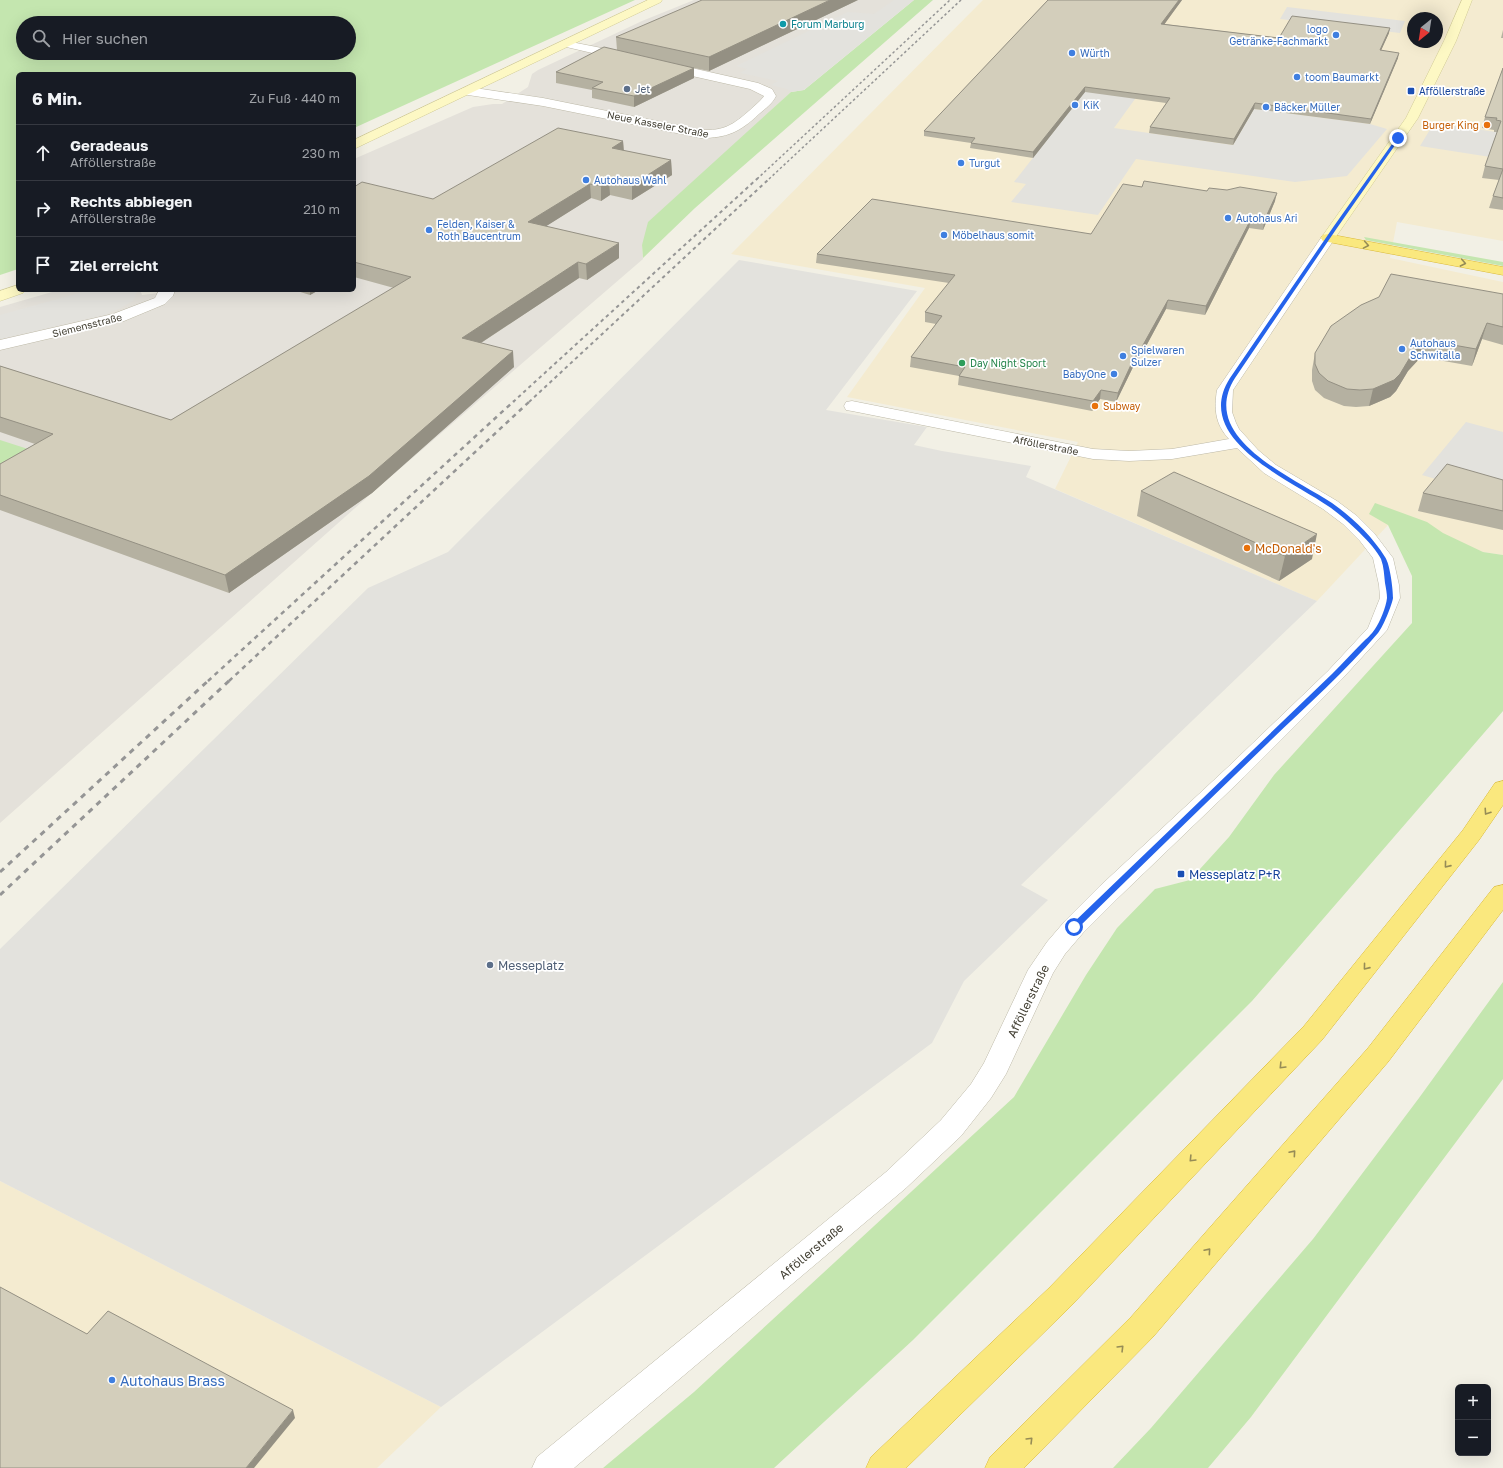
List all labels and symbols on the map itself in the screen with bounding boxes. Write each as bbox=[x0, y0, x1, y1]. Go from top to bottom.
north arrow bbox=[1407, 12, 1443, 48]
place label: Forum Marburg bbox=[791, 18, 864, 30]
marker: Forum Marburg bbox=[778, 19, 788, 29]
place label: logo Getränke-Fachmarkt bbox=[1229, 23, 1328, 47]
marker: logo Getränke-Fachmarkt bbox=[1331, 30, 1341, 40]
place label: Würth bbox=[1080, 47, 1110, 59]
marker: Würth bbox=[1067, 48, 1077, 58]
place label: toom Baumarkt bbox=[1305, 71, 1379, 83]
marker: toom Baumarkt bbox=[1292, 72, 1302, 82]
place label: Jet bbox=[635, 83, 650, 95]
marker: Jet bbox=[622, 84, 632, 94]
place label: Afföllerstraße bbox=[1419, 85, 1485, 97]
marker: Afföllerstraße bbox=[1406, 86, 1416, 96]
place label: KiK bbox=[1083, 99, 1100, 111]
marker: KiK bbox=[1070, 100, 1080, 110]
place label: Bäcker Müller bbox=[1274, 101, 1340, 113]
marker: Bäcker Müller bbox=[1261, 102, 1271, 112]
street label: Neue Kasseler Straße bbox=[606, 108, 710, 140]
place label: Burger King bbox=[1422, 119, 1479, 131]
marker: Burger King bbox=[1482, 120, 1492, 130]
route end bbox=[1389, 129, 1407, 147]
place label: Turgut bbox=[969, 157, 1000, 169]
marker: Turgut bbox=[956, 158, 966, 168]
place label: Autohaus Wahl bbox=[594, 174, 666, 186]
marker: Autohaus Wahl bbox=[581, 175, 591, 185]
place label: Autohaus Ari bbox=[1236, 212, 1297, 224]
marker: Autohaus Ari bbox=[1223, 213, 1233, 223]
place label: Felden, Kaiser & Roth Baucentrum bbox=[437, 218, 521, 242]
marker: Felden, Kaiser & Roth Baucentrum bbox=[424, 225, 434, 235]
place label: Möbelhaus somit bbox=[952, 229, 1034, 241]
marker: Möbelhaus somit bbox=[939, 230, 949, 240]
one-way arrow bbox=[1363, 240, 1369, 248]
one-way arrow bbox=[1460, 258, 1466, 267]
street label: Siemensstraße bbox=[51, 311, 123, 339]
place label: Autohaus Schwitalla bbox=[1410, 337, 1460, 361]
place label: Spielwaren Sulzer bbox=[1131, 344, 1184, 368]
marker: Autohaus Schwitalla bbox=[1397, 344, 1407, 354]
marker: Spielwaren Sulzer bbox=[1118, 351, 1128, 361]
place label: Day Night Sport bbox=[970, 357, 1046, 369]
marker: Day Night Sport bbox=[957, 358, 967, 368]
place label: BabyOne bbox=[1063, 368, 1106, 380]
marker: BabyOne bbox=[1109, 369, 1119, 379]
place label: Subway bbox=[1103, 400, 1141, 412]
marker: Subway bbox=[1090, 401, 1100, 411]
street label: Afföllerstraße bbox=[1012, 433, 1080, 457]
place label: McDonald's bbox=[1255, 541, 1322, 556]
marker: McDonald's bbox=[1242, 543, 1252, 553]
one-way arrow bbox=[1485, 807, 1492, 814]
one-way arrow bbox=[1445, 861, 1452, 868]
place label: Messeplatz P+R bbox=[1189, 867, 1281, 882]
marker: Messeplatz P+R bbox=[1176, 869, 1186, 879]
route start bbox=[1065, 918, 1083, 936]
place label: Messeplatz bbox=[498, 958, 564, 973]
marker: Messeplatz bbox=[485, 960, 495, 970]
street label: Afföllerstraße bbox=[1004, 962, 1052, 1040]
one-way arrow bbox=[1363, 962, 1370, 969]
one-way arrow bbox=[1279, 1061, 1286, 1069]
one-way arrow bbox=[1289, 1150, 1296, 1158]
one-way arrow bbox=[1189, 1155, 1196, 1162]
street label: Afföllerstraße bbox=[776, 1220, 846, 1282]
one-way arrow bbox=[1203, 1248, 1211, 1256]
one-way arrow bbox=[1116, 1345, 1124, 1353]
place label: Autohaus Brass bbox=[120, 1372, 225, 1389]
marker: Autohaus Brass bbox=[107, 1375, 117, 1385]
one-way arrow bbox=[1025, 1437, 1033, 1445]

